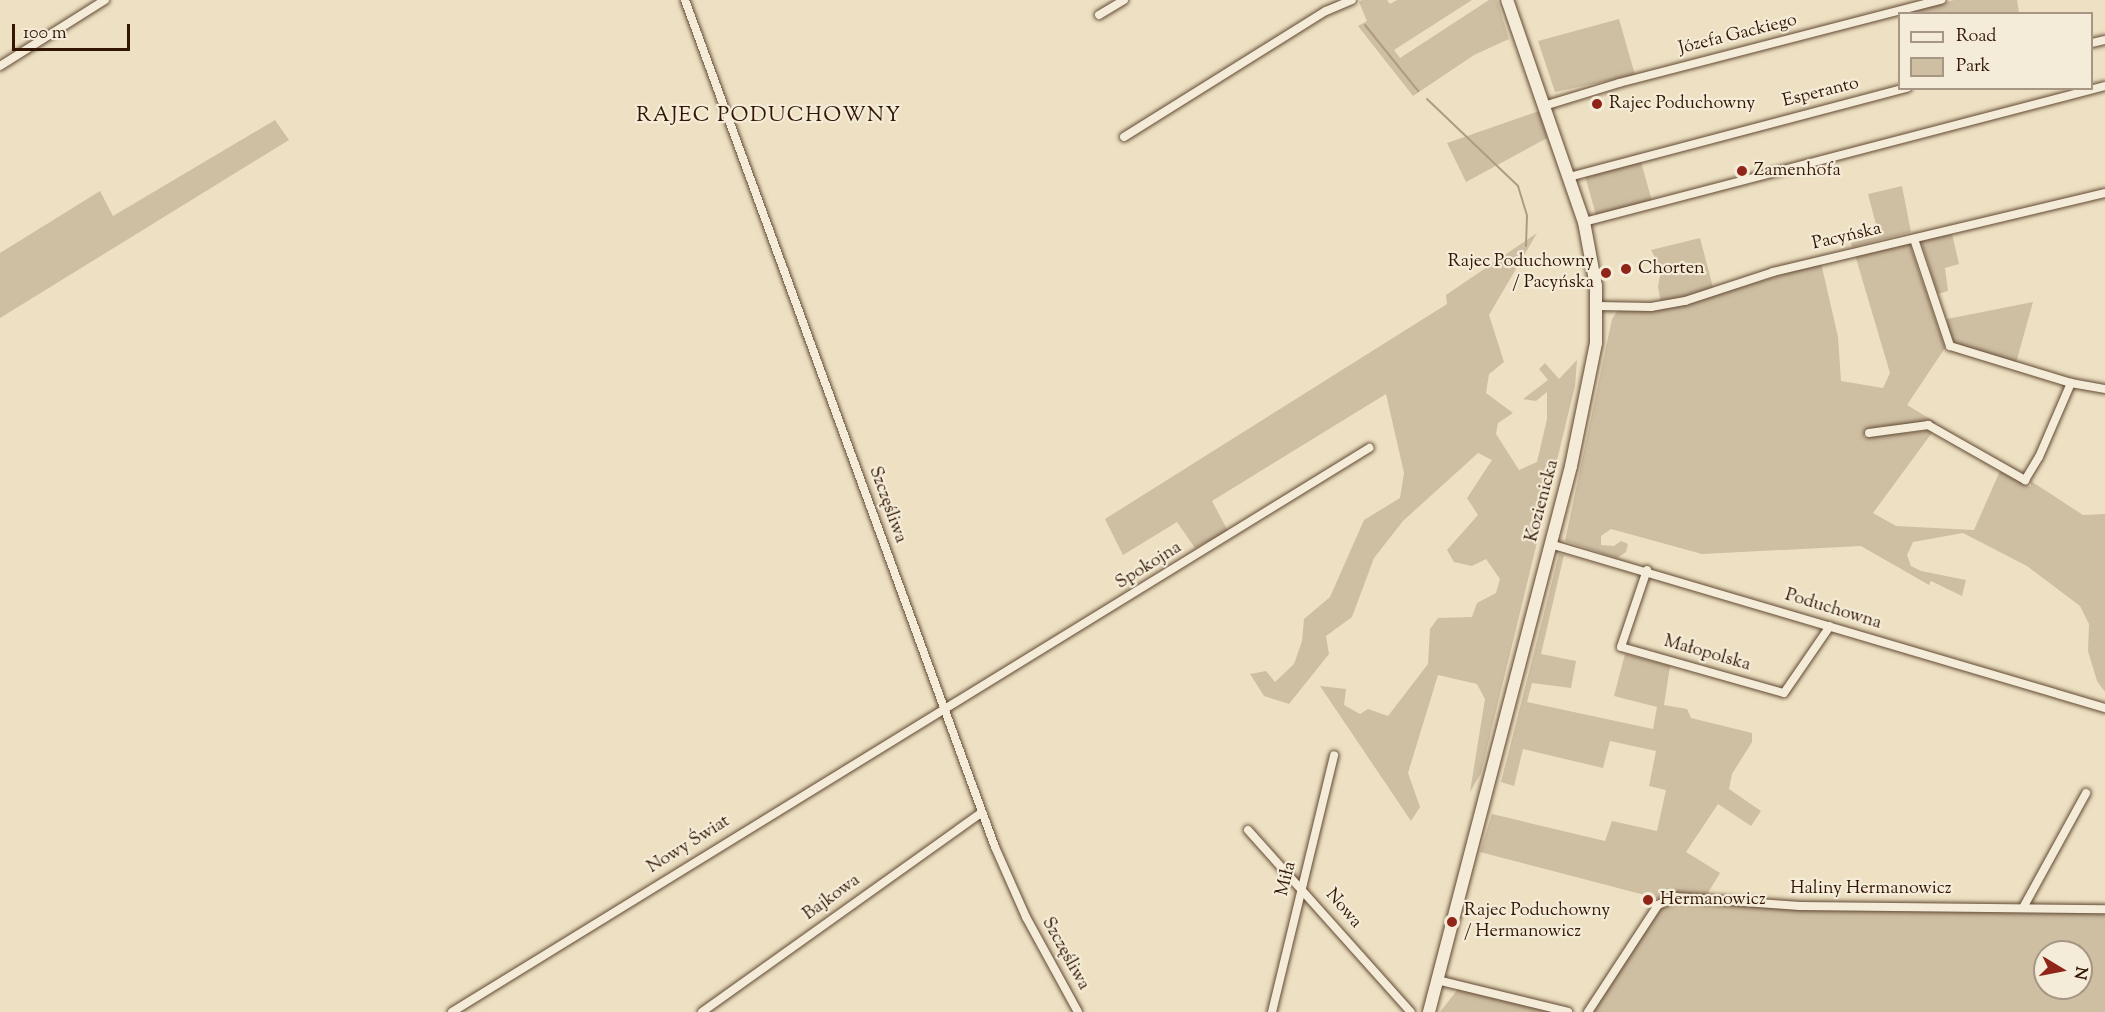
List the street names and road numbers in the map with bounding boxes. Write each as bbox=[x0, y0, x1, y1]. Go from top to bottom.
street label: Józefa Gackiego bbox=[1677, 10, 1799, 60]
street label: Esperanto bbox=[1781, 73, 1861, 113]
street label: Pacyńska bbox=[1810, 219, 1884, 255]
street label: Kozienicka bbox=[1522, 458, 1564, 544]
street label: Szczęśliwa bbox=[863, 464, 911, 546]
street label: Spokojna bbox=[1112, 537, 1186, 595]
street label: Poduchowna bbox=[1782, 585, 1884, 635]
street label: Małopolska bbox=[1661, 631, 1753, 677]
street label: Nowy Świat bbox=[644, 811, 734, 879]
street label: Miła bbox=[1272, 859, 1302, 899]
street label: Bajkowa bbox=[799, 870, 865, 926]
street label: Haliny Hermanowicz bbox=[1790, 878, 1952, 900]
street label: Nowa bbox=[1320, 885, 1366, 933]
street label: Szczęśliwa bbox=[1036, 914, 1094, 994]

